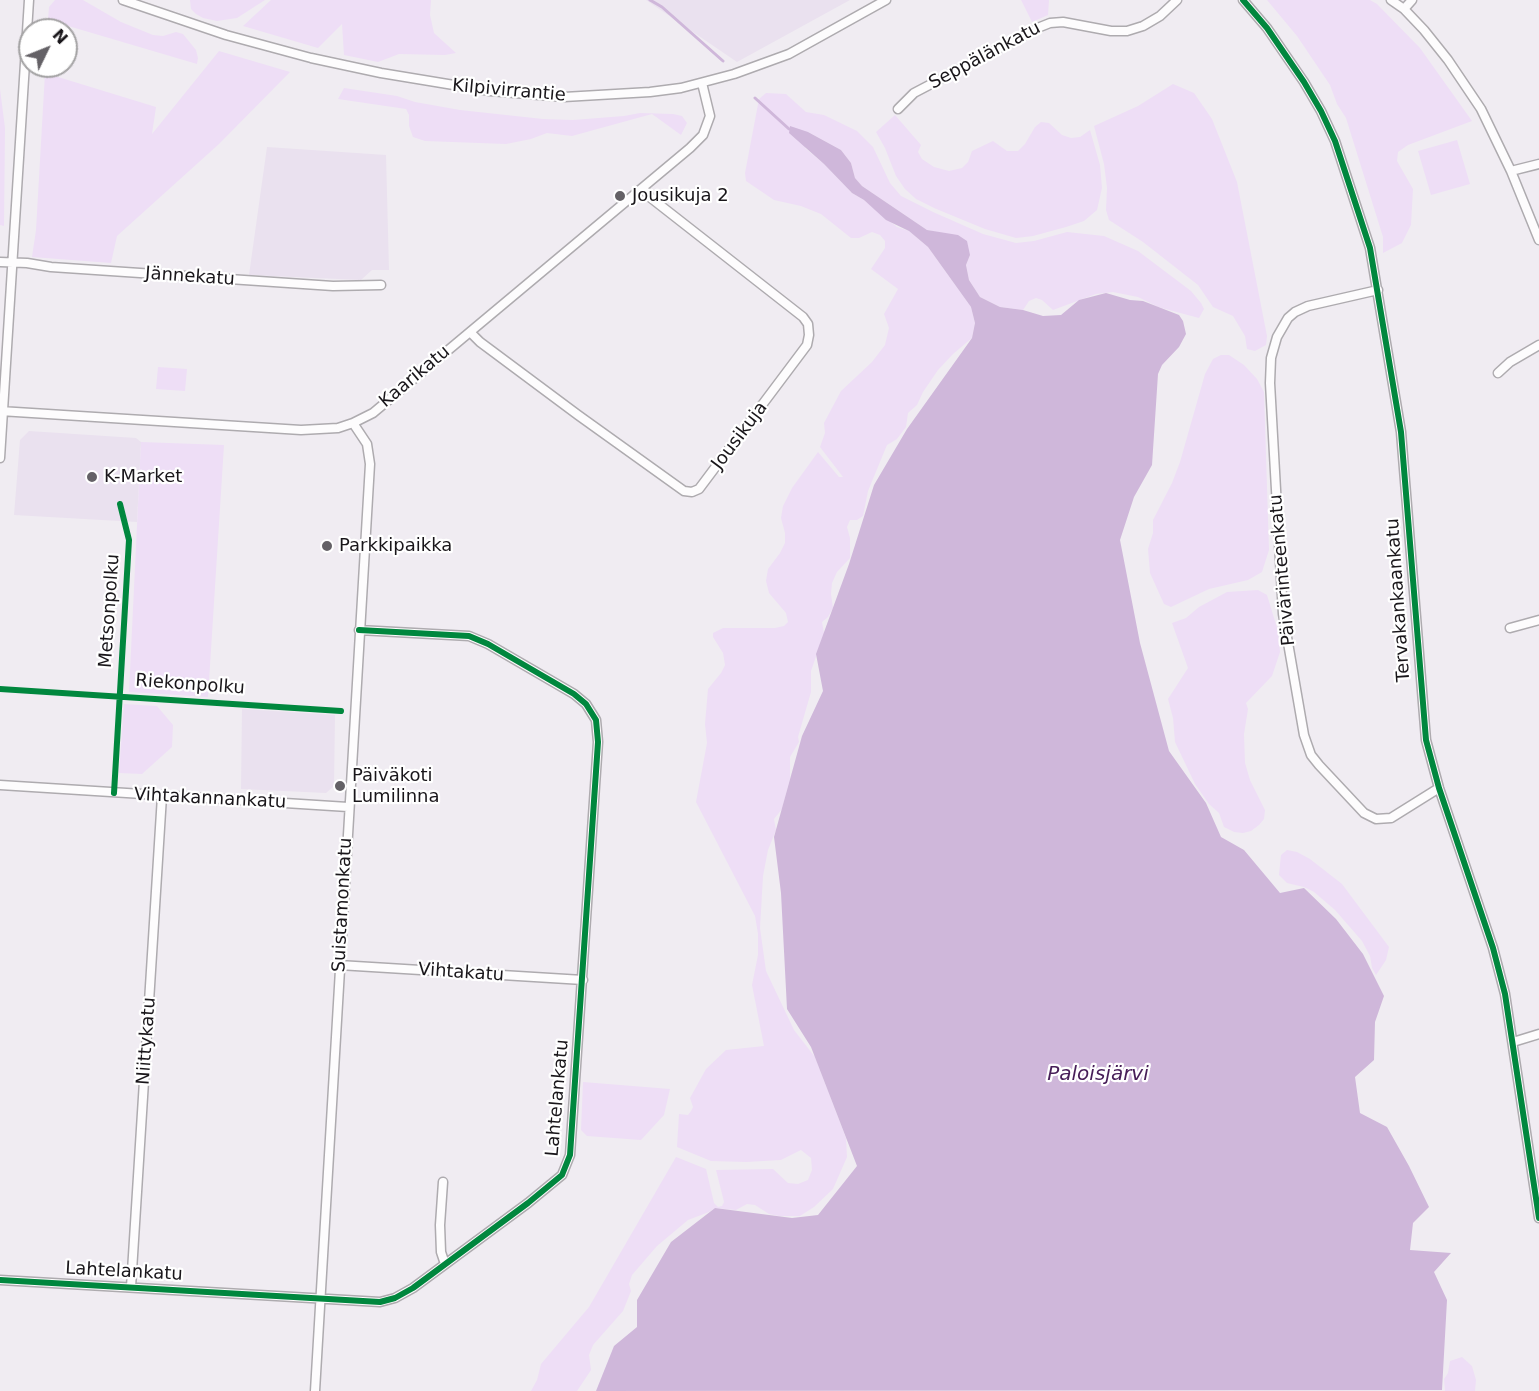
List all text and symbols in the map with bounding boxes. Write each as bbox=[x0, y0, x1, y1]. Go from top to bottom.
street label: Seppälänkatu bbox=[925, 17, 1045, 95]
north arrow bbox=[18, 18, 78, 78]
text: N bbox=[49, 25, 72, 48]
street label: Kilpivirrantie bbox=[451, 75, 567, 107]
place label: Jousikuja 2 bbox=[632, 185, 729, 207]
marker: Jousikuja 2 bbox=[613, 189, 627, 203]
street label: Jännekatu bbox=[144, 263, 236, 291]
street label: Kaarikatu bbox=[375, 341, 455, 413]
street label: Jousikuja bbox=[707, 398, 773, 474]
place label: K-Market bbox=[104, 466, 182, 488]
marker: K-Market bbox=[85, 470, 99, 484]
street label: Päivärinteenkatu bbox=[1266, 493, 1300, 647]
street label: Tervakankaankatu bbox=[1383, 518, 1415, 682]
place label: Parkkipaikka bbox=[339, 535, 452, 557]
marker: Parkkipaikka bbox=[320, 539, 334, 553]
street label: Metsonpolku bbox=[95, 553, 125, 669]
street label: Riekonpolku bbox=[135, 670, 245, 700]
place label: Päiväkoti Lumilinna bbox=[352, 765, 440, 808]
marker: Päiväkoti Lumilinna bbox=[333, 779, 347, 793]
street label: Vihtakannankatu bbox=[133, 784, 287, 814]
street label: Suistamonkatu bbox=[329, 837, 357, 973]
street label: Vihtakatu bbox=[417, 959, 505, 987]
street label: Niittykatu bbox=[133, 996, 161, 1086]
street label: Lahtelankatu bbox=[542, 1038, 574, 1158]
water label: Paloisjärvi bbox=[1047, 1063, 1149, 1087]
street label: Lahtelankatu bbox=[65, 1258, 183, 1286]

